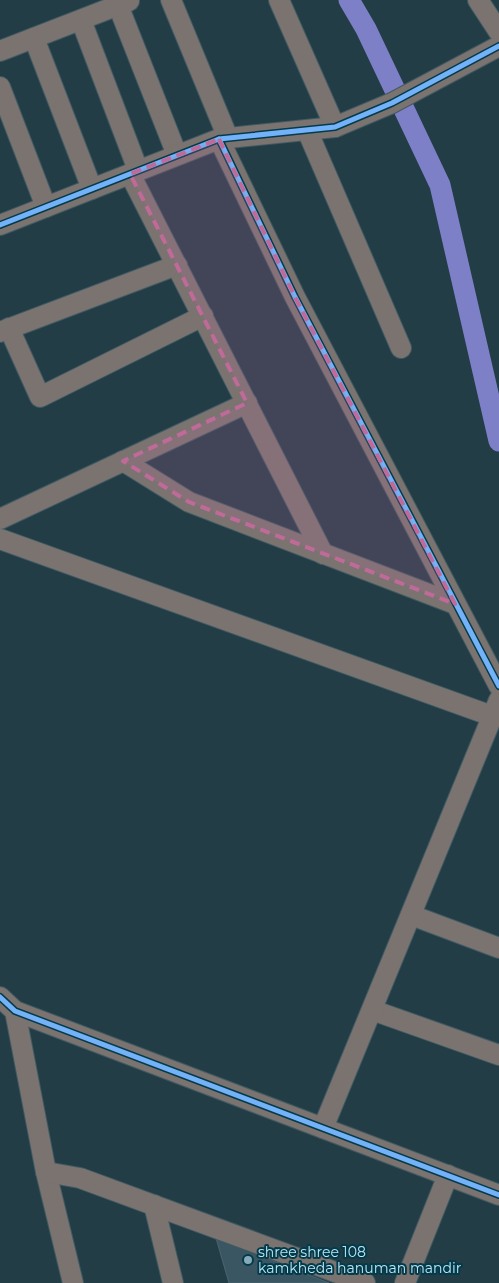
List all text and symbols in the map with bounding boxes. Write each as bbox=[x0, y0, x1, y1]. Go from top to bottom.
place label: shree shree 108 kamkheda hanuman mandir bbox=[258, 1243, 462, 1277]
marker: shree shree 108 kamkheda hanuman mandir bbox=[242, 1254, 254, 1266]

